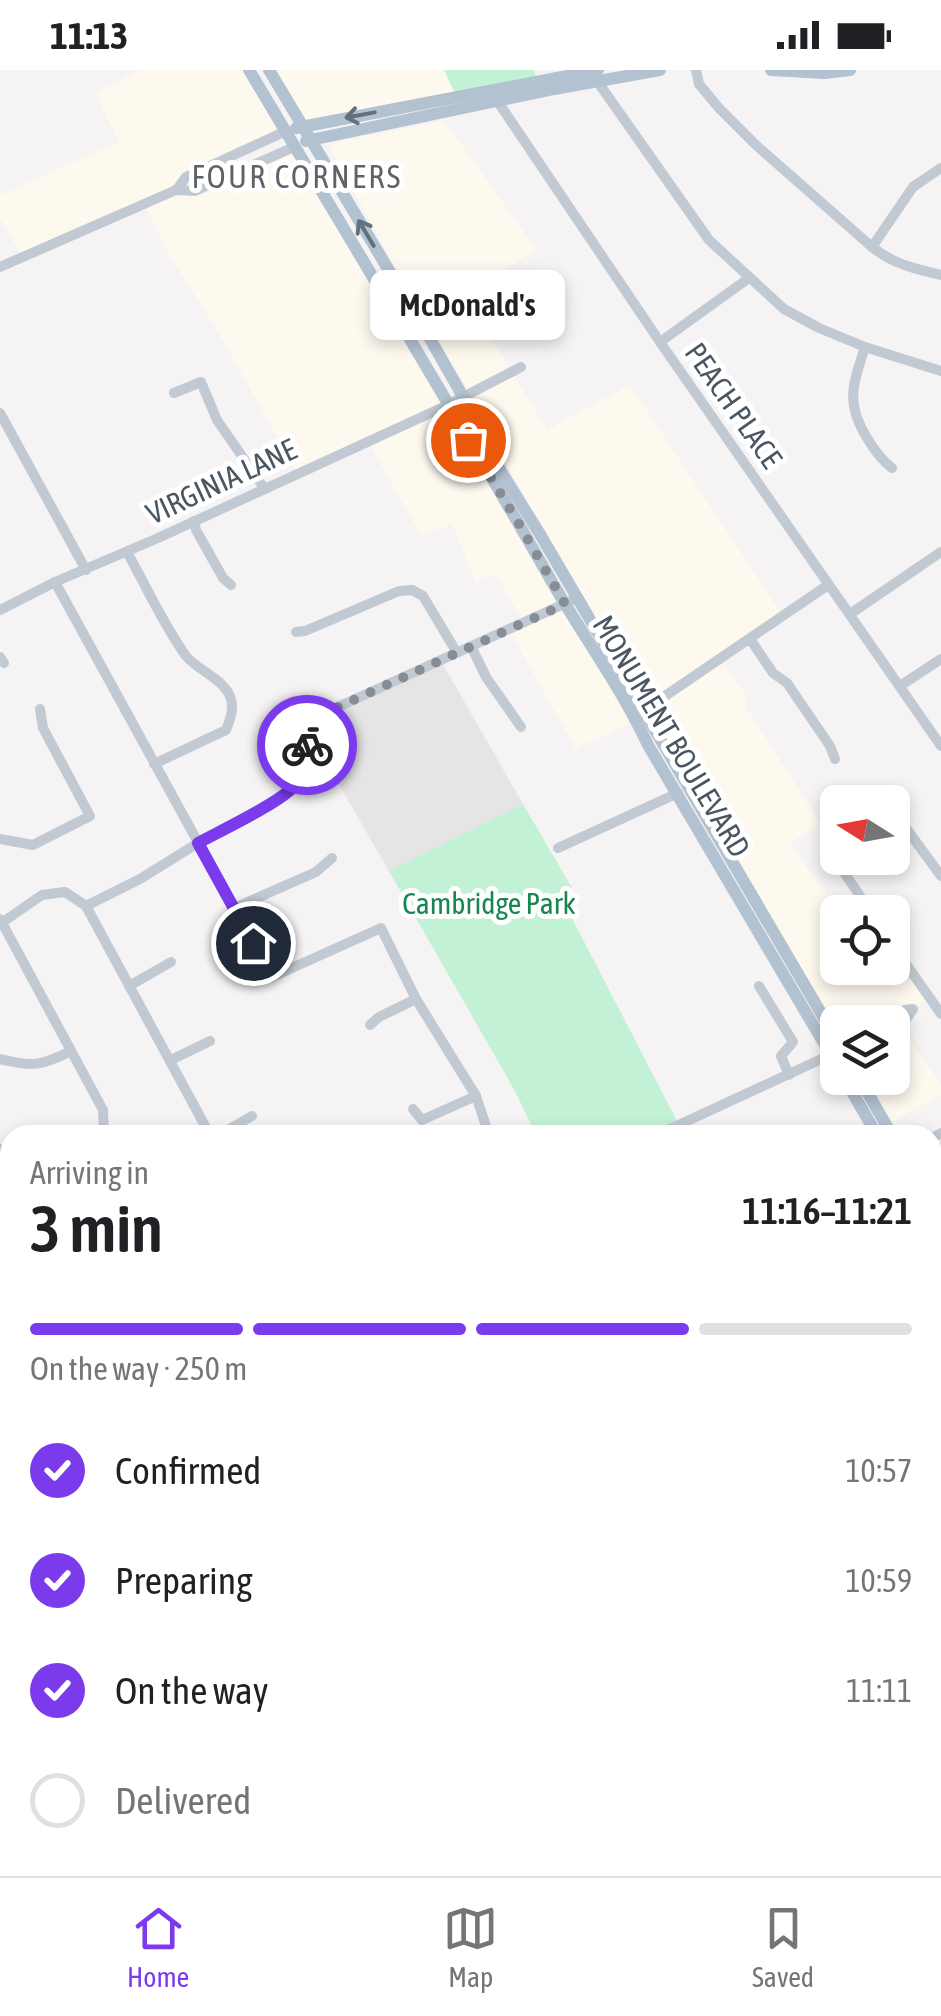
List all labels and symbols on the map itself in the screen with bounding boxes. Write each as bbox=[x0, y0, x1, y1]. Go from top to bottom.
one-way arrow bbox=[345, 106, 377, 125]
district label: FOUR CORNERS bbox=[191, 158, 403, 195]
one-way arrow bbox=[356, 219, 376, 248]
callout: McDonald's bbox=[370, 270, 566, 340]
street label: PEACH PLACE bbox=[679, 336, 789, 474]
pin bbox=[426, 398, 511, 483]
street label: VIRGINIA LANE bbox=[141, 431, 302, 531]
street label: MONUMENT BOULEVARD bbox=[587, 609, 757, 863]
courier bbox=[257, 695, 357, 795]
north arrow bbox=[820, 785, 910, 875]
park label: Cambridge Park bbox=[402, 886, 576, 920]
pin bbox=[211, 901, 296, 986]

